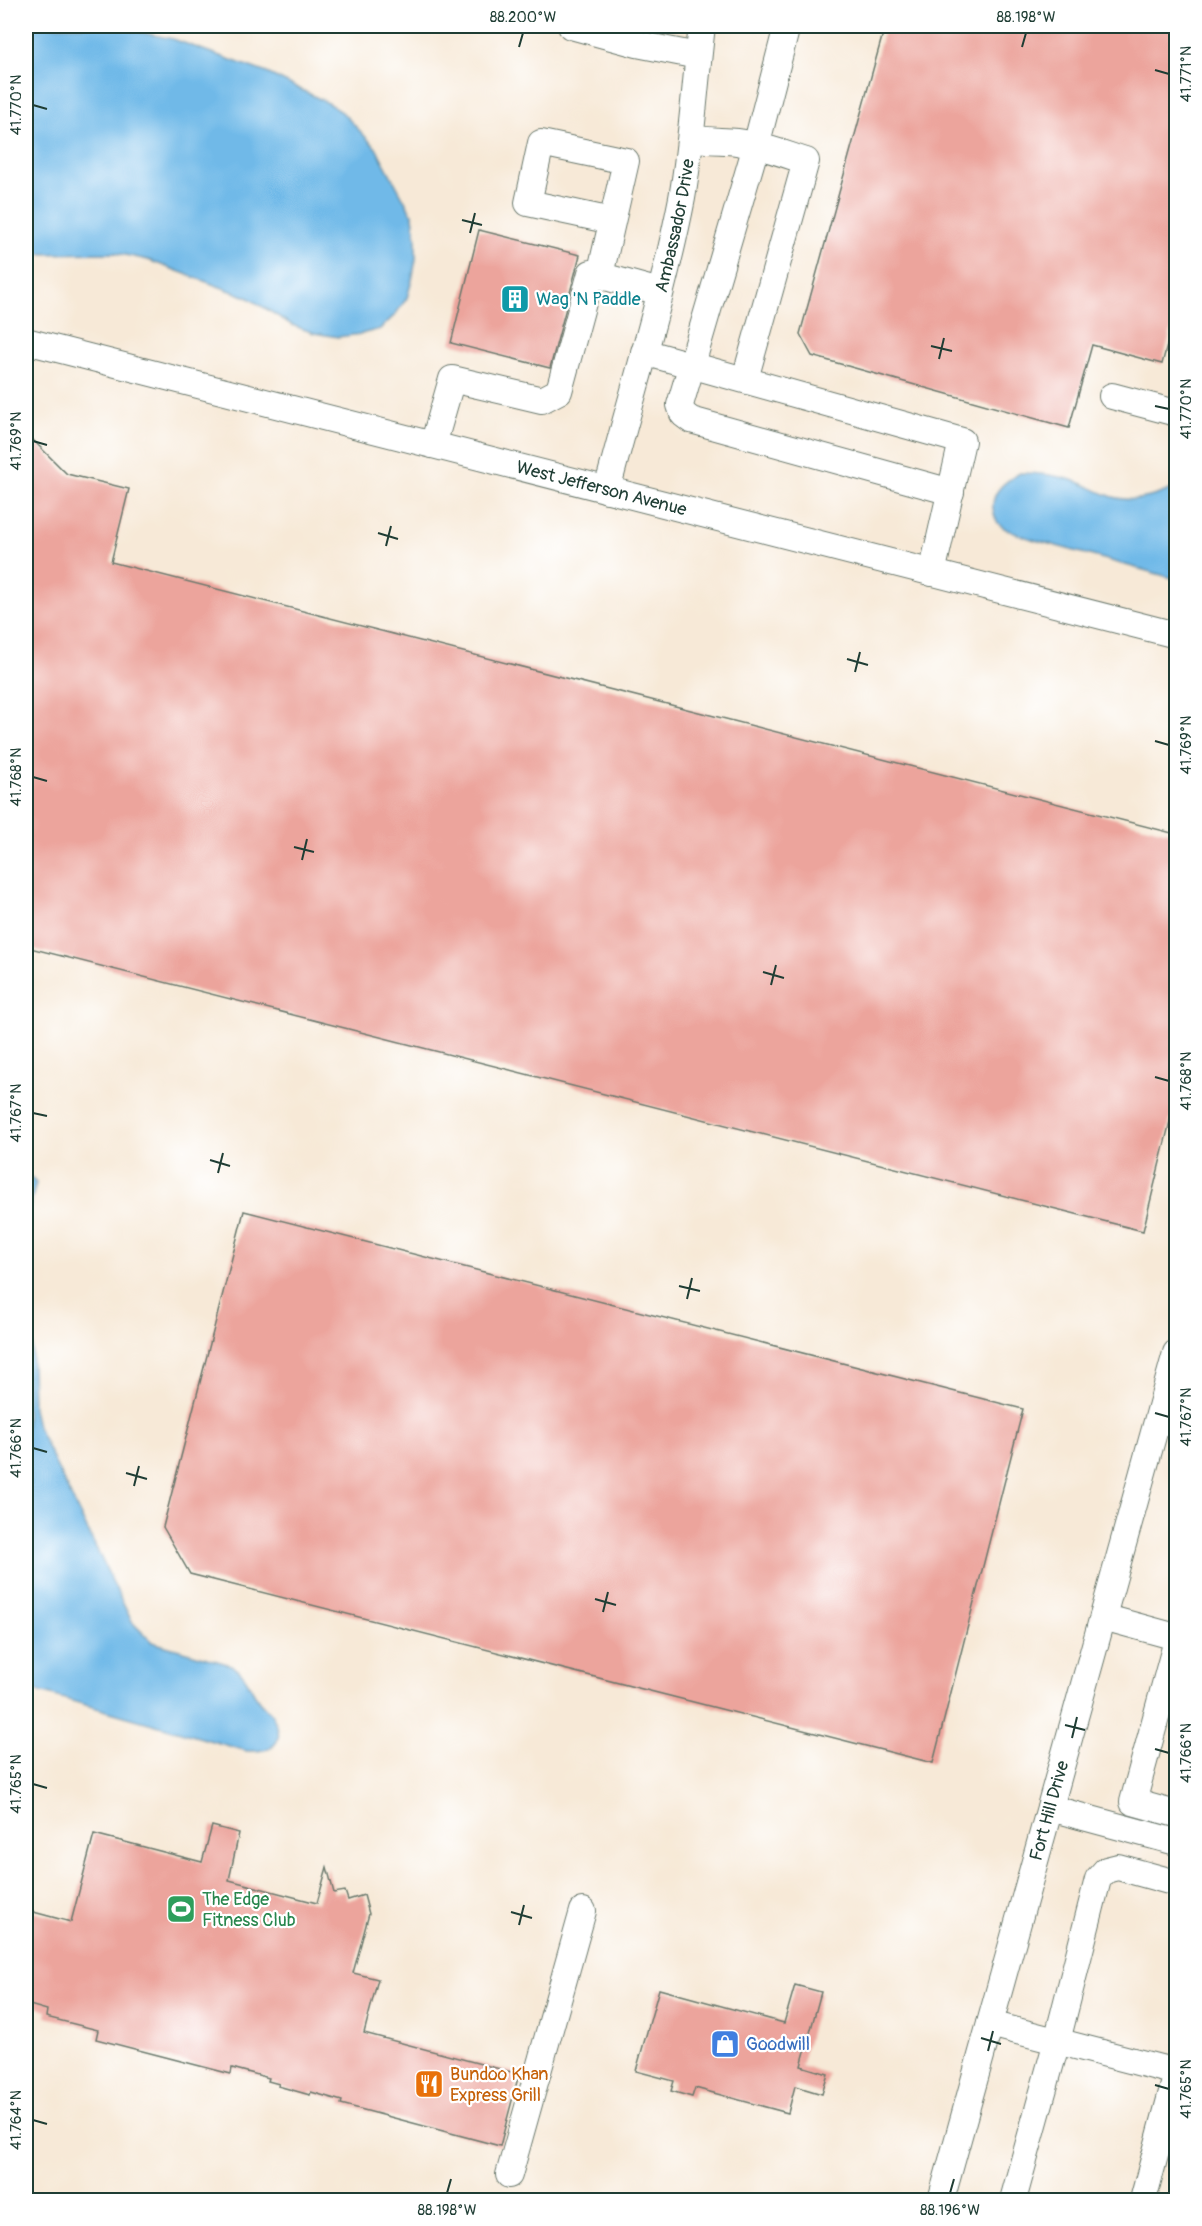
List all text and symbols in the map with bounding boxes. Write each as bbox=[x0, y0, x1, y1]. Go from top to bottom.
text: 88.200°W bbox=[490, 8, 557, 27]
text: 88.198°W bbox=[997, 8, 1056, 27]
text: 41.771°N bbox=[1177, 46, 1196, 102]
text: 41.770°N bbox=[7, 75, 26, 135]
street label: Ambassador Drive bbox=[649, 157, 699, 295]
building icon: Wag 'N Paddle bbox=[499, 283, 531, 315]
place label: Wag 'N Paddle bbox=[536, 288, 641, 311]
text: 41.770°N bbox=[1177, 379, 1196, 439]
text: 41.769°N bbox=[7, 412, 26, 470]
street label: West Jefferson Avenue bbox=[514, 455, 689, 521]
text: 41.769°N bbox=[1177, 716, 1196, 774]
text: 41.768°N bbox=[7, 748, 26, 806]
text: 41.768°N bbox=[1177, 1052, 1196, 1110]
text: 41.767°N bbox=[7, 1083, 26, 1143]
text: 41.767°N bbox=[1177, 1387, 1196, 1447]
text: 41.766°N bbox=[7, 1418, 26, 1478]
text: 41.766°N bbox=[1177, 1723, 1196, 1783]
text: 41.765°N bbox=[7, 1754, 26, 1814]
street label: Fort Hill Drive bbox=[1024, 1758, 1074, 1863]
place label: The Edge Fitness Club bbox=[202, 1888, 296, 1932]
sports icon: The Edge Fitness Club bbox=[165, 1893, 197, 1925]
shop icon: Goodwill bbox=[709, 2028, 741, 2060]
place label: Goodwill bbox=[746, 2033, 810, 2056]
text: 41.765°N bbox=[1177, 2059, 1196, 2119]
place label: Bundoo Khan Express Grill bbox=[450, 2063, 548, 2107]
restaurant icon: Bundoo Khan Express Grill bbox=[413, 2068, 445, 2100]
text: 41.764°N bbox=[7, 2090, 26, 2150]
text: 88.198°W bbox=[418, 2201, 477, 2220]
text: 88.196°W bbox=[920, 2201, 980, 2220]

